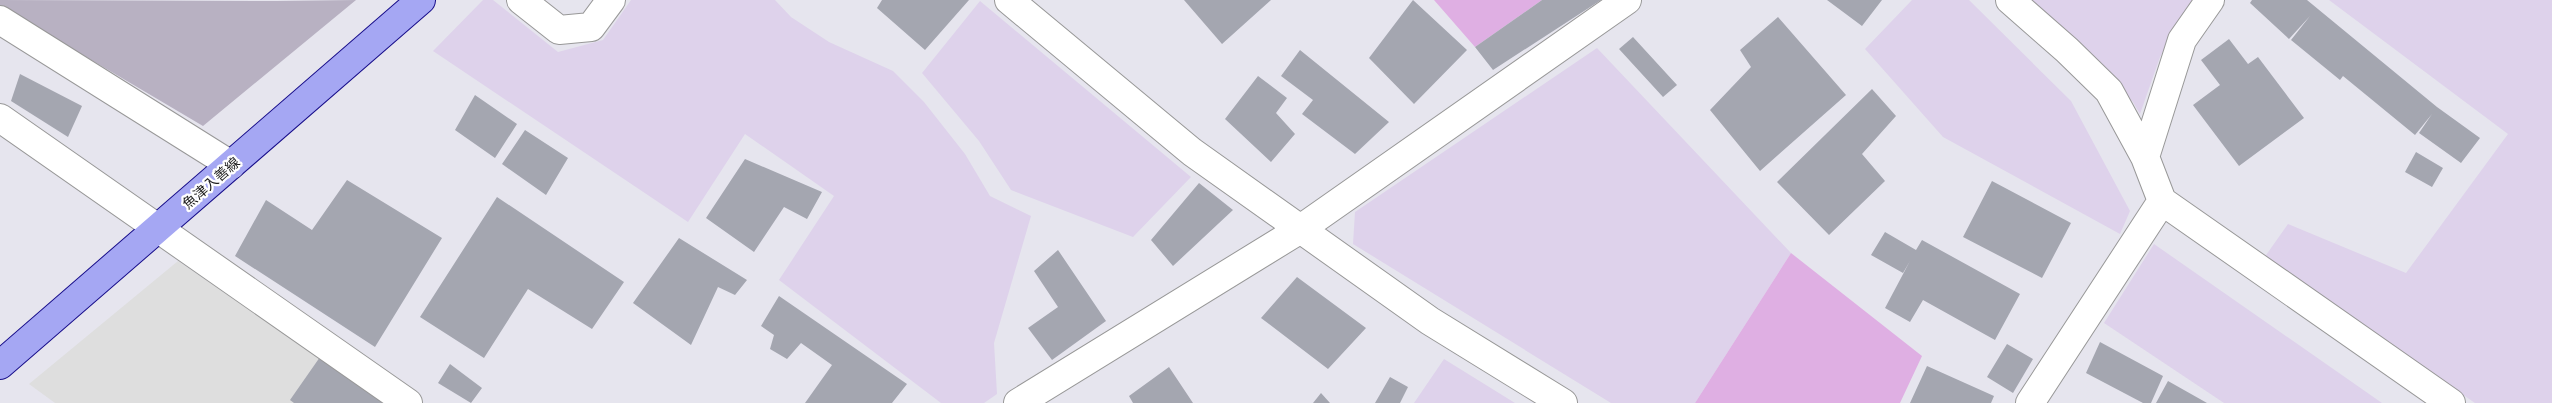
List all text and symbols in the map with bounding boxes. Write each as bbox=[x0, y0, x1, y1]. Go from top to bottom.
street label: 魚津入善線 bbox=[180, 155, 244, 214]

